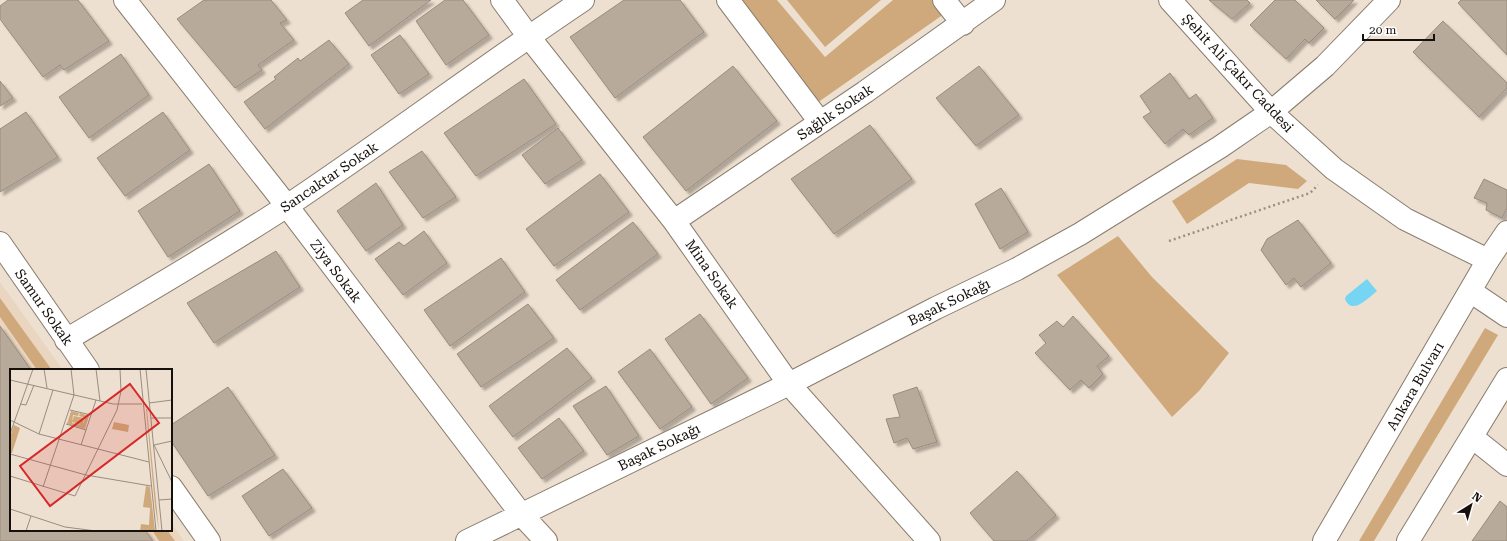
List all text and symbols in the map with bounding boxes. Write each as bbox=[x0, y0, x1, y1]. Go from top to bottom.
street label: Şehit Ali Çakır Caddesi bbox=[1179, 11, 1297, 136]
scale bar bbox=[1363, 16, 1434, 42]
text: 20 m bbox=[1369, 23, 1396, 37]
street label: Sağlık Sokak bbox=[794, 81, 876, 143]
street label: Sancaktar Sokak bbox=[277, 138, 381, 216]
street label: Ziya Sokak bbox=[307, 236, 365, 306]
street label: Mina Sokak bbox=[682, 236, 742, 312]
street label: Samur Sokak bbox=[12, 266, 76, 348]
street label: Başak Sokağı bbox=[905, 275, 993, 329]
street label: Ankara Bulvarı bbox=[1383, 339, 1447, 433]
inset map bbox=[10, 369, 172, 531]
street label: Başak Sokağı bbox=[615, 420, 703, 474]
north arrow bbox=[1451, 485, 1491, 525]
text: N bbox=[1469, 490, 1484, 505]

